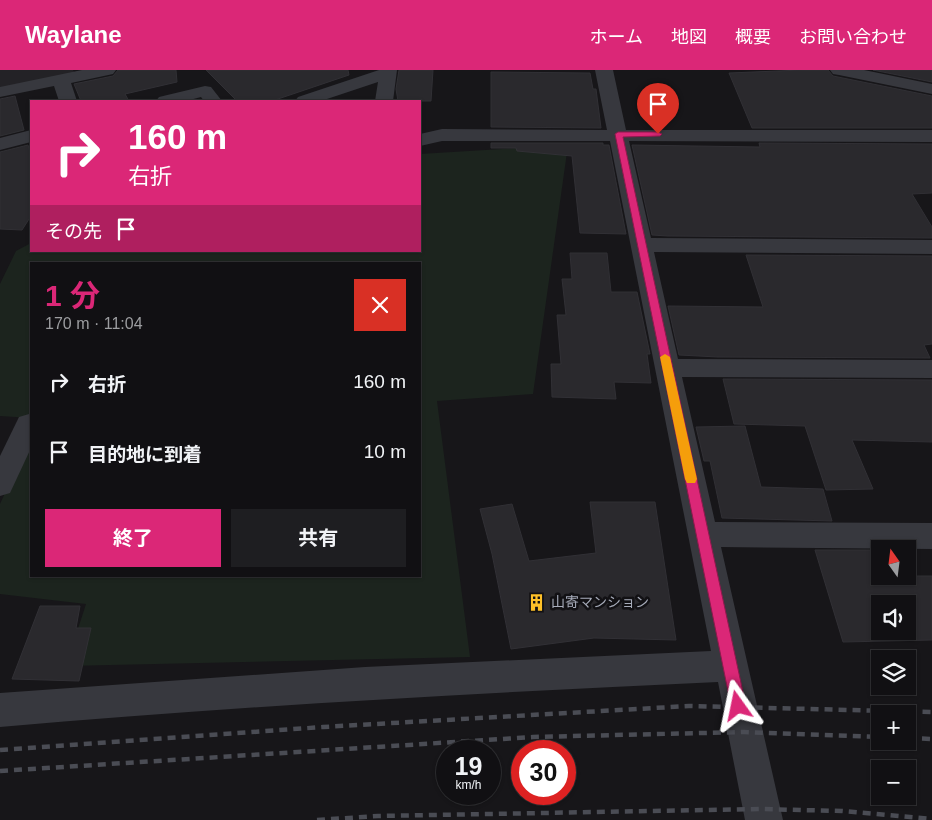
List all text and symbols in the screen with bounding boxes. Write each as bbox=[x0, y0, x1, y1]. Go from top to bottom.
text: Waylane bbox=[25, 21, 121, 48]
text: ホーム bbox=[590, 27, 643, 47]
text: 地図 bbox=[671, 27, 707, 47]
text: 概要 bbox=[735, 27, 771, 47]
text: お問い合わせ bbox=[799, 27, 907, 47]
pin bbox=[637, 83, 679, 134]
icon: arrive bbox=[644, 90, 672, 118]
text: 160 m bbox=[128, 117, 227, 156]
icon: right bbox=[45, 120, 110, 185]
text: 右折 bbox=[128, 164, 172, 189]
icon: arrive bbox=[112, 215, 140, 243]
text: その先 bbox=[45, 221, 102, 242]
text: 1 分 bbox=[45, 279, 100, 312]
button: close bbox=[354, 279, 406, 331]
text: 170 m · 11:04 bbox=[45, 315, 143, 332]
icon: right bbox=[45, 368, 73, 396]
text: 160 m bbox=[353, 371, 406, 392]
text: 右折 bbox=[88, 374, 126, 395]
icon: arrive bbox=[45, 438, 73, 466]
text: 10 m bbox=[364, 441, 406, 462]
text: 目的地に到着 bbox=[88, 444, 202, 465]
button: 終了 bbox=[45, 509, 221, 567]
button: 共有 bbox=[231, 509, 406, 567]
north arrow bbox=[871, 540, 916, 585]
map controls bbox=[871, 540, 916, 805]
building icon: 山寄マンション bbox=[527, 592, 547, 612]
place label: 山寄マンション bbox=[551, 594, 649, 610]
button: sound bbox=[871, 595, 916, 640]
button: layers bbox=[871, 650, 916, 695]
position arrow bbox=[711, 679, 763, 731]
button: + bbox=[871, 705, 916, 750]
speed limit sign: 30 bbox=[511, 740, 576, 805]
text: 19 bbox=[455, 752, 482, 780]
button: − bbox=[871, 760, 916, 805]
text: km/h bbox=[455, 778, 482, 792]

